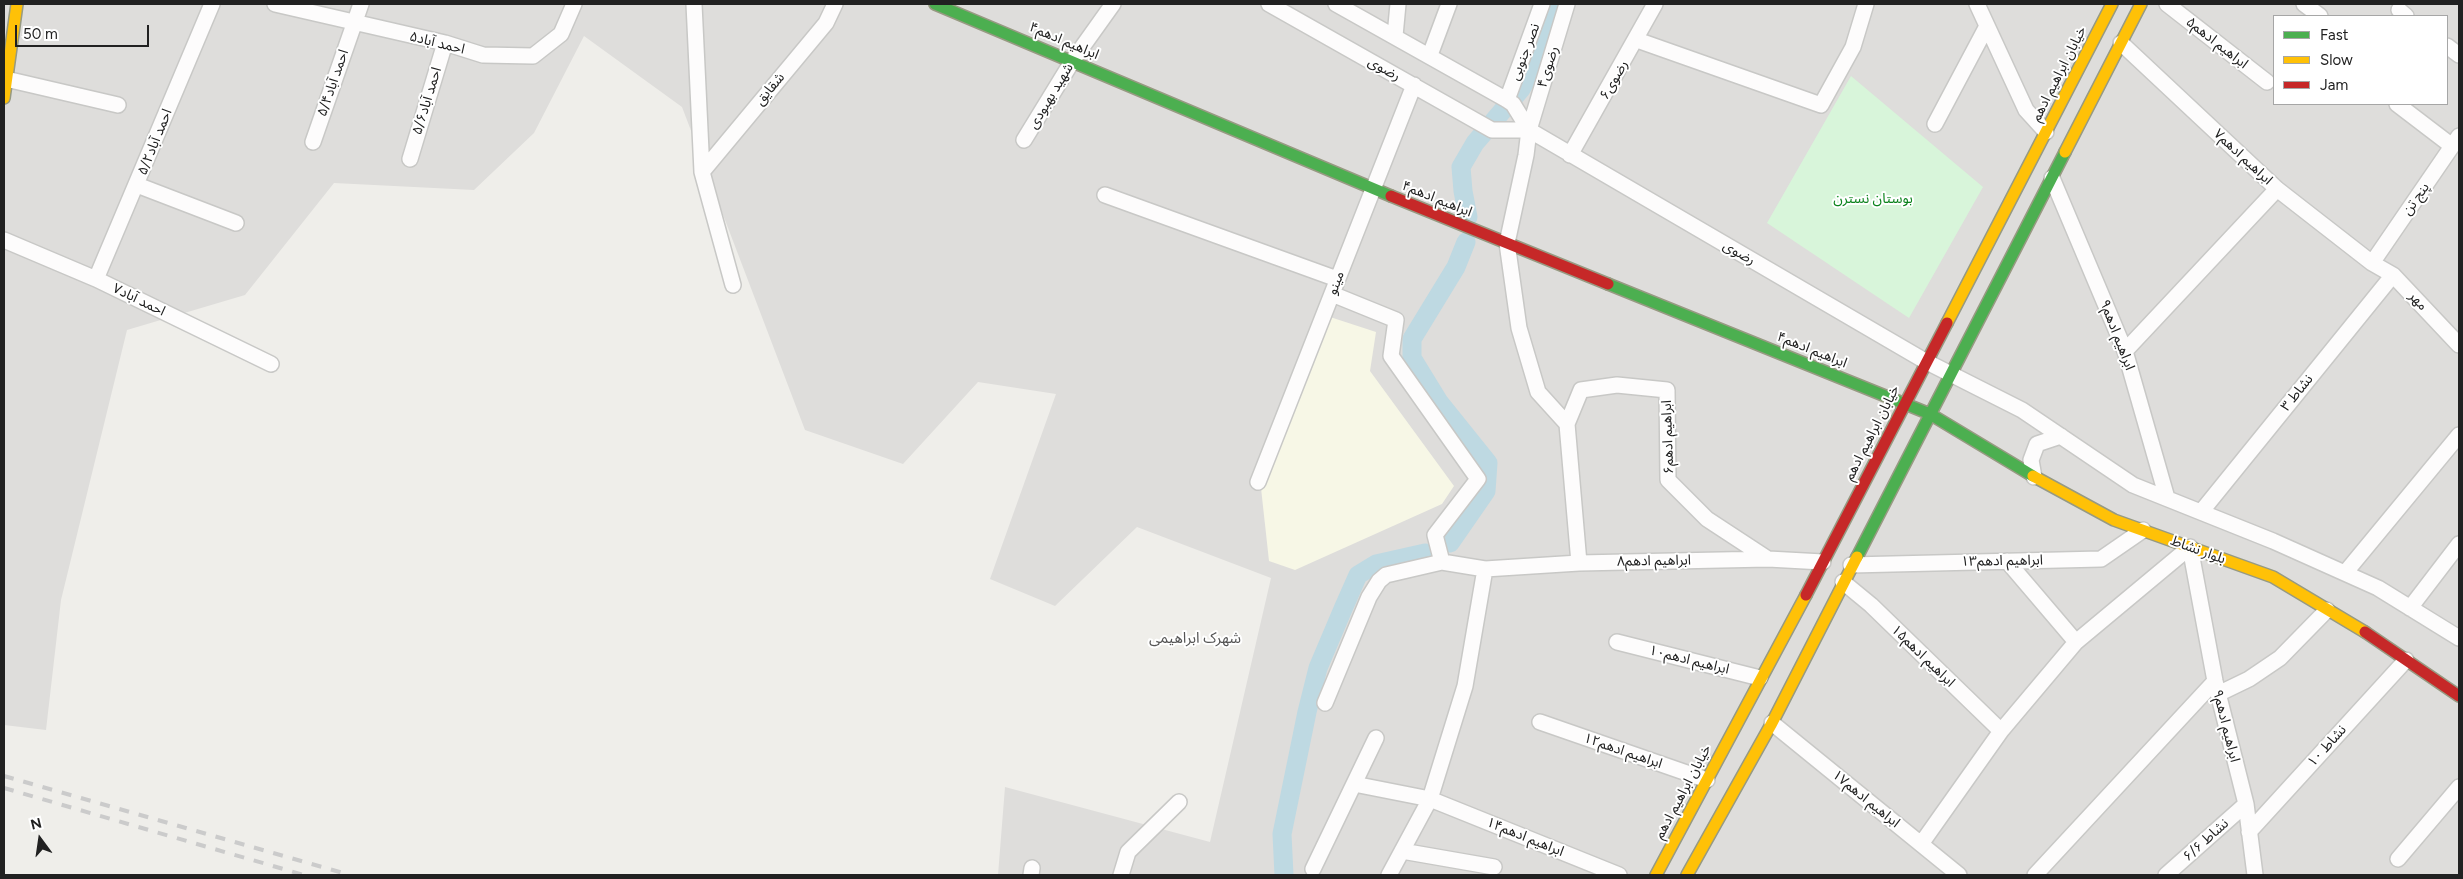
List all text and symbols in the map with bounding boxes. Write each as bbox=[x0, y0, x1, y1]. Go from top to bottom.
street label: ابراهیم ادهم۵ bbox=[2183, 14, 2251, 72]
scale bar bbox=[18, 15, 151, 47]
legend bbox=[2273, 15, 2448, 105]
street label: ابراهیم ادهم۴ bbox=[1027, 19, 1101, 63]
street label: نصر جنوبی bbox=[1506, 21, 1544, 83]
street label: خیابان ابراهیم ادهم bbox=[2028, 24, 2090, 124]
text: 50 m bbox=[23, 25, 58, 43]
text: Fast bbox=[2320, 26, 2348, 44]
street label: احمد آباد۵ bbox=[408, 28, 466, 58]
street label: رضوی۴ bbox=[1534, 44, 1562, 90]
street label: احمد آباد۵/۴ bbox=[314, 47, 352, 119]
text: Slow bbox=[2320, 51, 2353, 69]
street label: رضوی bbox=[1365, 53, 1403, 85]
street label: رضوی۶ bbox=[1596, 57, 1632, 103]
street label: شهید بهبودی bbox=[1025, 60, 1077, 132]
street label: احمد آباد۵/۶ bbox=[409, 65, 445, 137]
street label: شقایق bbox=[752, 69, 788, 109]
text: Jam bbox=[2320, 76, 2348, 94]
street label: احمد آباد۵/۲ bbox=[134, 106, 176, 178]
street label: ابراهیم ادهم۷ bbox=[2210, 126, 2276, 188]
street label: ابراهیم ادهم۴ bbox=[1399, 177, 1475, 221]
street label: پنج تن bbox=[2399, 179, 2433, 219]
park label: بوستان نسترن bbox=[1833, 191, 1913, 207]
street label: رضوی bbox=[1720, 237, 1758, 269]
street label: مینو bbox=[1324, 269, 1348, 297]
street label: احمد آباد۷ bbox=[110, 280, 168, 320]
street label: مهر bbox=[2405, 288, 2431, 314]
street label: ابراهیم ادهم۹ bbox=[2096, 297, 2138, 373]
street label: ابراهیم ادهم۴ bbox=[1774, 328, 1850, 372]
street label: نشاط ۳ bbox=[2277, 371, 2317, 415]
street label: خیابان ابراهیم ادهم bbox=[1841, 383, 1903, 483]
street label: ابراهیم ادهم۶ bbox=[1658, 400, 1678, 474]
street label: بلوار نشاط bbox=[2168, 532, 2228, 568]
street label: ابراهیم ادهم۸ bbox=[1617, 552, 1691, 570]
street label: ابراهیم ادهم۱۳ bbox=[1961, 552, 2043, 570]
street label: ابراهیم ادهم۱۵ bbox=[1888, 621, 1958, 691]
district label: شهرک ابراهیمی bbox=[1149, 630, 1241, 648]
street label: ابراهیم ادهم۱۰ bbox=[1647, 642, 1731, 678]
street label: ابراهیم ادهم۹ bbox=[2209, 688, 2243, 764]
street label: نشاط ۱۰ bbox=[2304, 722, 2350, 770]
street label: ابراهیم ادهم۱۲ bbox=[1581, 730, 1665, 772]
street label: خیابان ابراهیم ادهم bbox=[1651, 742, 1715, 842]
street label: ابراهیم ادهم۱۷ bbox=[1829, 767, 1903, 831]
north arrow bbox=[15, 814, 65, 864]
text: N bbox=[29, 814, 44, 834]
street label: ابراهیم ادهم۱۴ bbox=[1484, 814, 1566, 860]
street label: نشاط ۶/۶ bbox=[2180, 815, 2232, 865]

